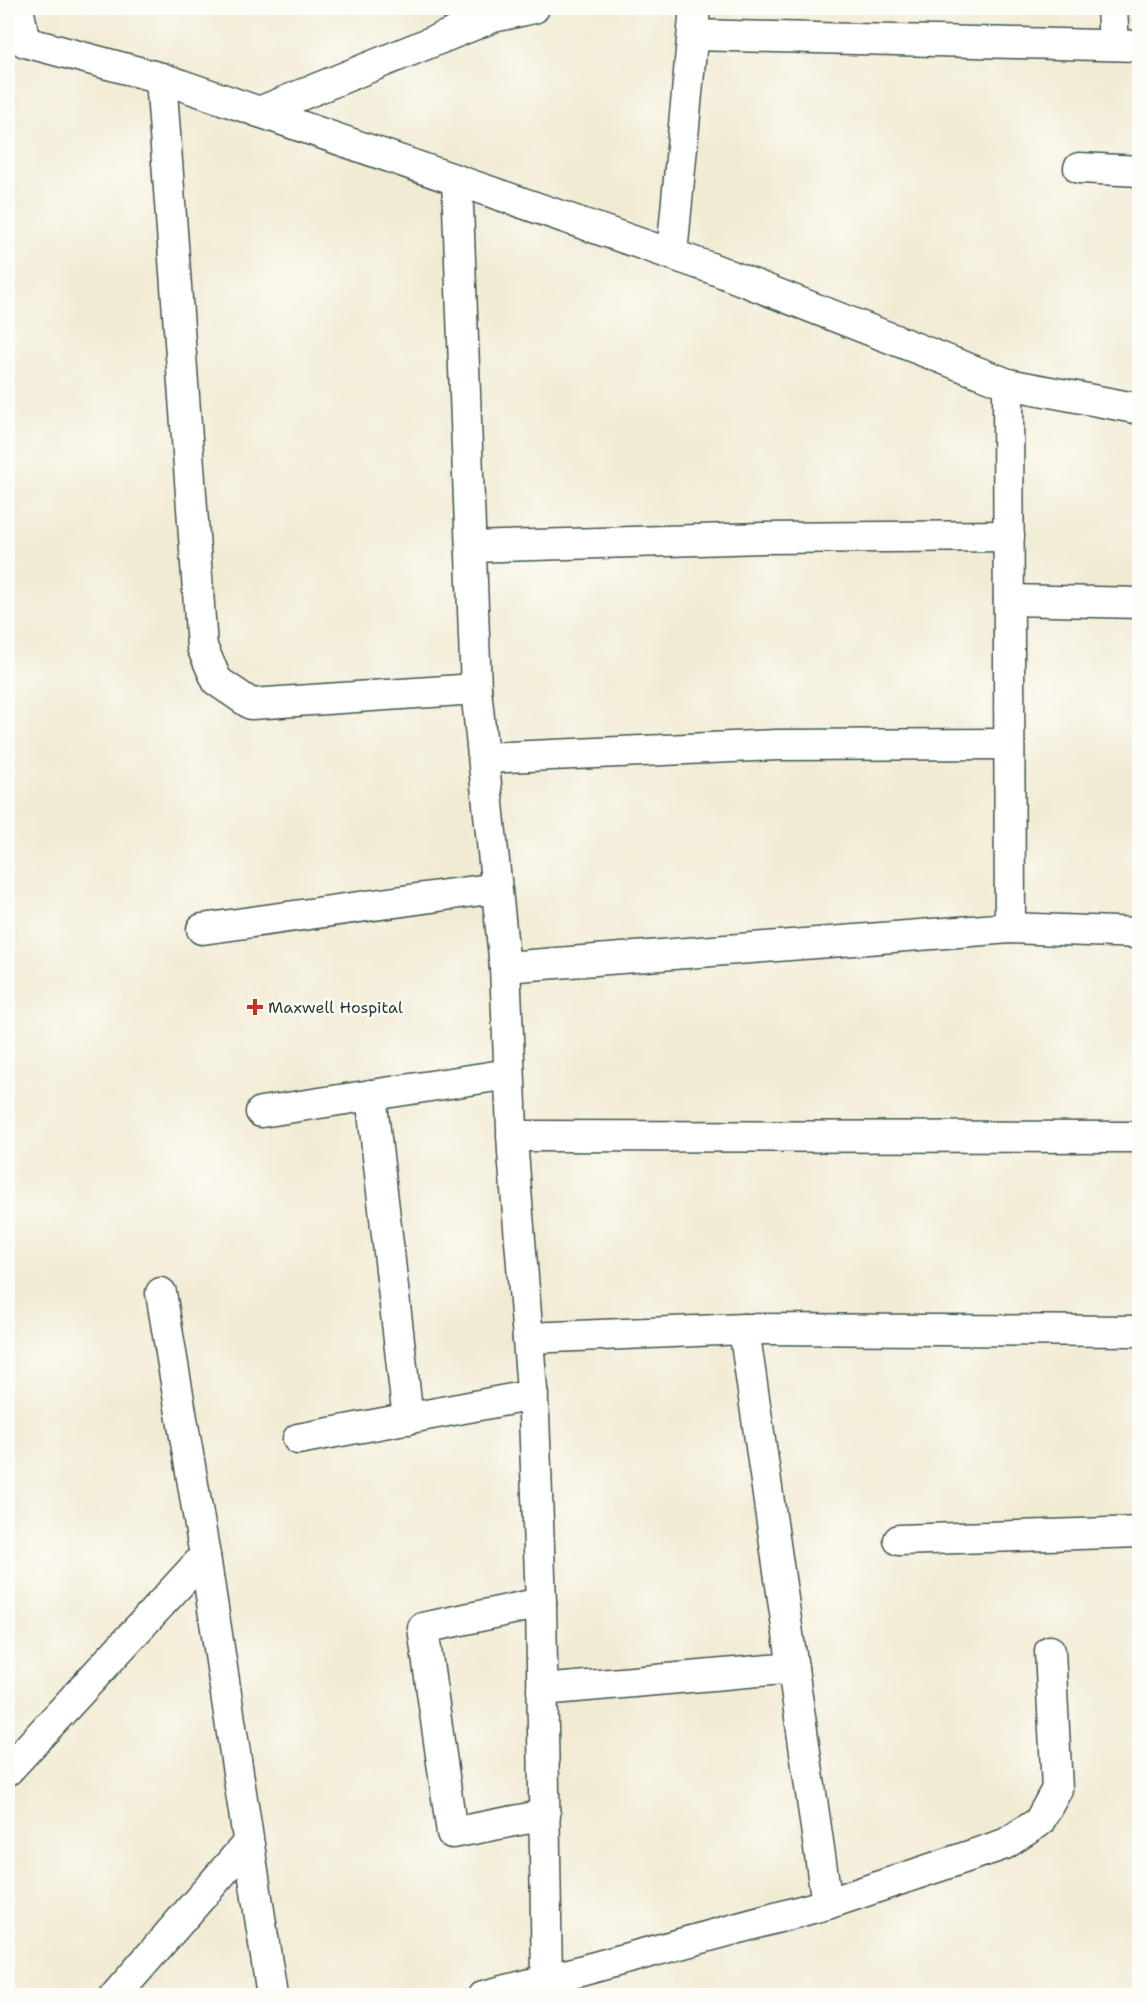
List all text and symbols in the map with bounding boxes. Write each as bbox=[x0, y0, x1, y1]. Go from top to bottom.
place label: Maxwell Hospital bbox=[268, 997, 403, 1018]
marker: Maxwell Hospital bbox=[246, 998, 264, 1016]

